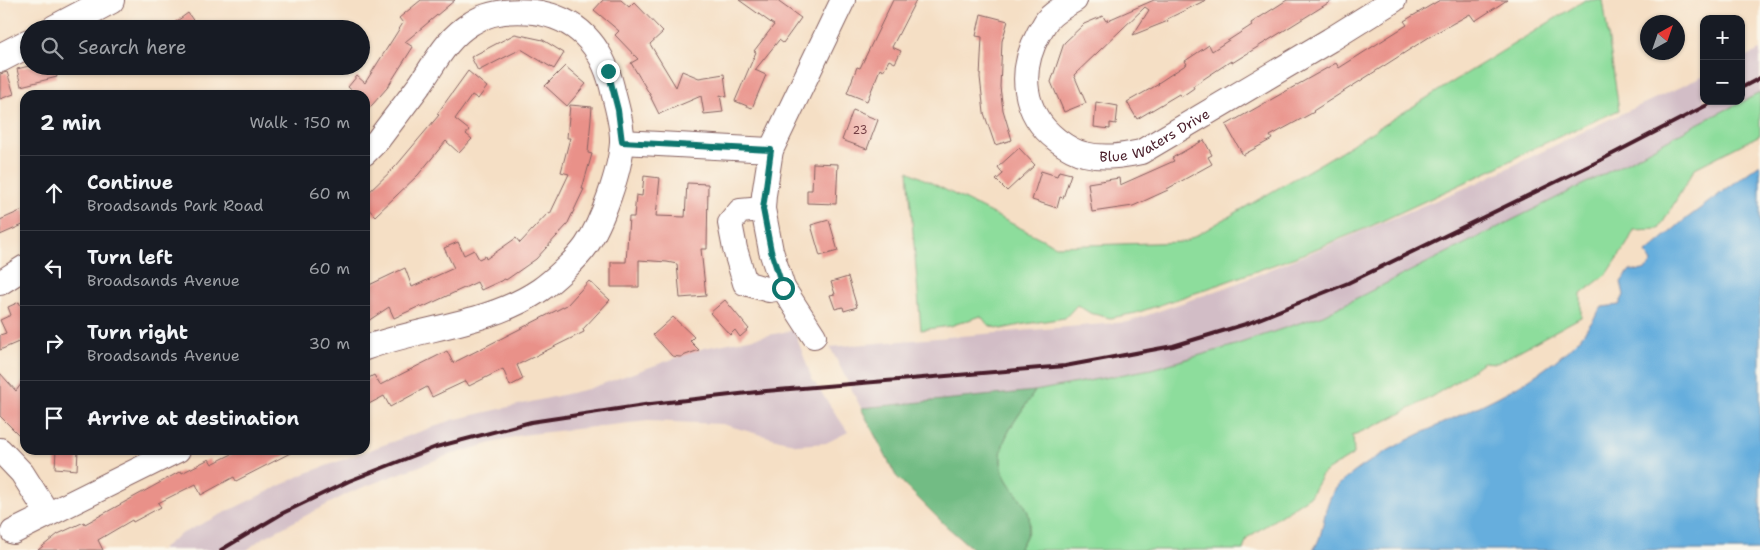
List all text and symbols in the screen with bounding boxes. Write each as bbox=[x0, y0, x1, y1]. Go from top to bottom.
north arrow bbox=[1640, 15, 1685, 60]
map controls bbox=[1700, 15, 1745, 105]
button: + bbox=[1700, 15, 1745, 60]
search box bbox=[20, 20, 370, 75]
icon: search bbox=[38, 34, 66, 62]
text: Search here bbox=[78, 35, 187, 60]
route end bbox=[597, 60, 620, 83]
button: − bbox=[1700, 60, 1745, 105]
street label: Blue Waters Drive bbox=[1099, 104, 1213, 166]
text: 2 min bbox=[40, 109, 101, 137]
text: Walk · 150 m bbox=[249, 112, 350, 133]
house number: 23 bbox=[853, 123, 867, 138]
text: Continue bbox=[87, 170, 173, 195]
icon: ahead bbox=[40, 179, 68, 207]
text: 60 m bbox=[309, 183, 350, 204]
text: Broadsands Park Road bbox=[87, 195, 263, 216]
text: Turn left bbox=[87, 245, 173, 270]
icon: left bbox=[40, 254, 68, 282]
text: 60 m bbox=[309, 258, 350, 279]
text: Broadsands Avenue bbox=[87, 270, 240, 291]
route start bbox=[772, 277, 795, 300]
text: Turn right bbox=[87, 320, 188, 345]
icon: right bbox=[40, 329, 68, 357]
text: 30 m bbox=[309, 333, 350, 354]
text: Broadsands Avenue bbox=[87, 345, 240, 366]
icon: arrive bbox=[40, 404, 68, 432]
text: Arrive at destination bbox=[87, 406, 299, 431]

